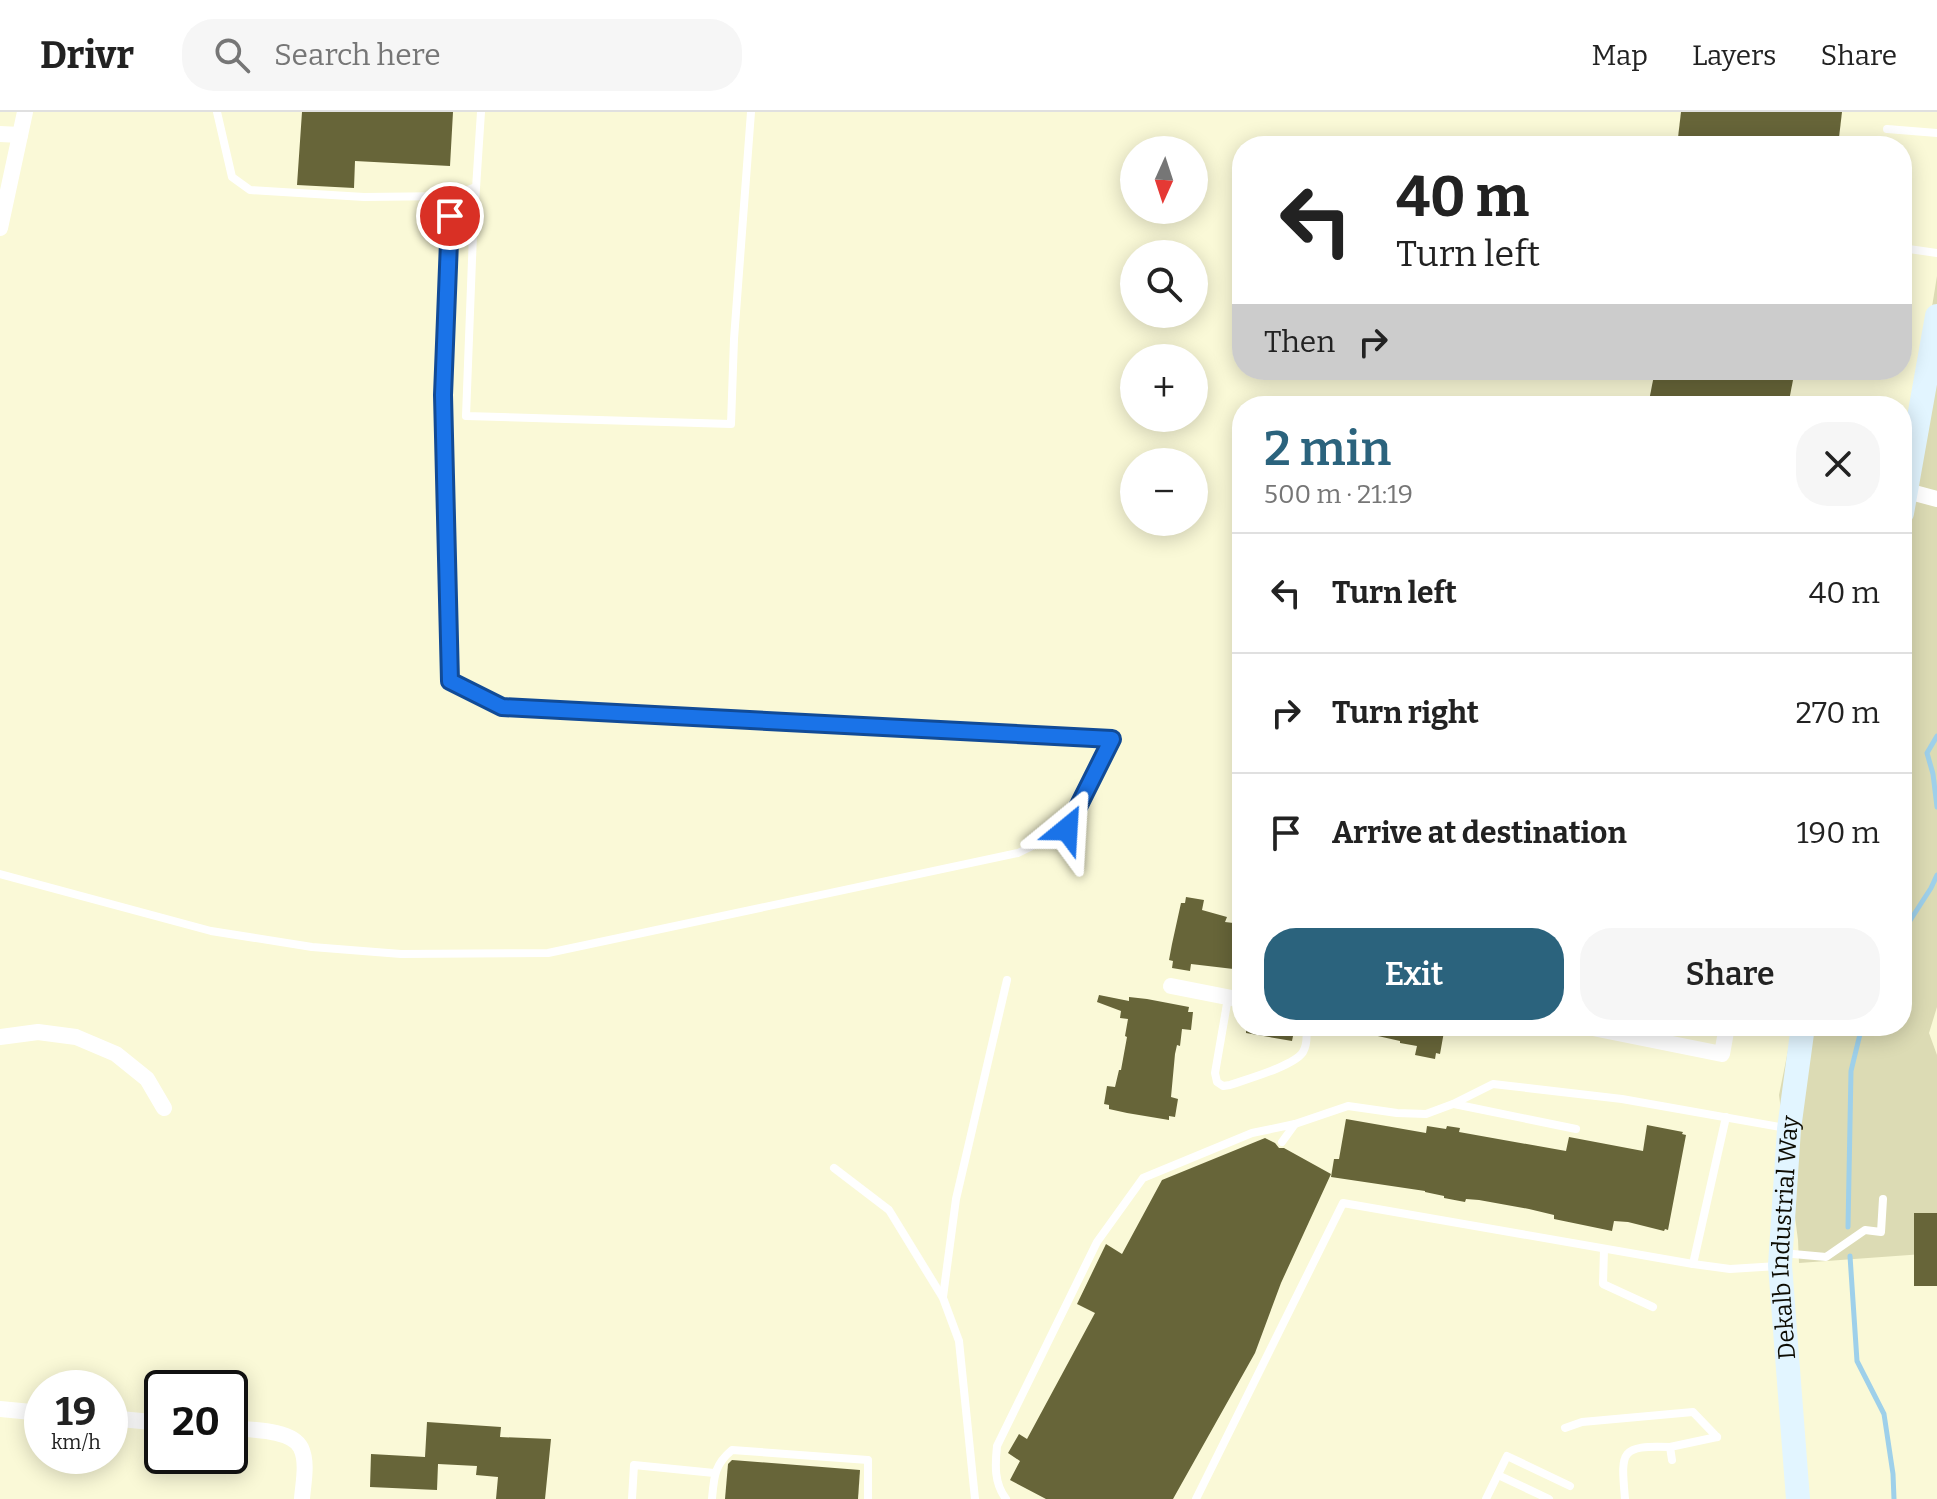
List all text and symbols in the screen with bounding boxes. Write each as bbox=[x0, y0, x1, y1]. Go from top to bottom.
search box bbox=[182, 19, 742, 91]
text: Drivr bbox=[40, 32, 134, 78]
icon: search bbox=[210, 33, 254, 77]
text: Search here bbox=[274, 37, 441, 73]
text: Map bbox=[1591, 39, 1648, 72]
text: Layers bbox=[1692, 39, 1776, 72]
text: Share bbox=[1820, 39, 1897, 72]
north arrow bbox=[1120, 136, 1208, 224]
map controls bbox=[1120, 136, 1208, 536]
text: 40 m bbox=[1396, 164, 1529, 231]
icon: left bbox=[1264, 168, 1368, 272]
pin bbox=[416, 182, 484, 250]
icon: arrive bbox=[428, 194, 472, 238]
text: Turn left bbox=[1396, 232, 1540, 276]
button: search bbox=[1120, 240, 1208, 328]
icon: right bbox=[1351, 320, 1395, 364]
text: Then bbox=[1264, 324, 1335, 360]
button: + bbox=[1120, 344, 1208, 432]
text: 2 min bbox=[1264, 420, 1391, 478]
button: close bbox=[1796, 422, 1880, 506]
button: − bbox=[1120, 448, 1208, 536]
text: 500 m · 21:19 bbox=[1264, 479, 1413, 510]
icon: left bbox=[1264, 571, 1308, 615]
text: Turn left bbox=[1332, 575, 1457, 611]
text: 40 m bbox=[1809, 575, 1880, 611]
icon: right bbox=[1264, 691, 1308, 735]
text: Turn right bbox=[1332, 695, 1479, 731]
text: 270 m bbox=[1796, 695, 1880, 731]
position arrow bbox=[1025, 787, 1109, 871]
icon: arrive bbox=[1264, 811, 1308, 855]
text: Arrive at destination bbox=[1332, 815, 1627, 851]
text: 190 m bbox=[1796, 815, 1880, 851]
button: Exit bbox=[1264, 928, 1564, 1020]
button: Share bbox=[1580, 928, 1880, 1020]
street label: Dekalb Industrial Way bbox=[1766, 1114, 1805, 1361]
speed limit sign: 20 bbox=[144, 1370, 248, 1474]
text: 19 bbox=[56, 1388, 96, 1436]
text: km/h bbox=[51, 1430, 101, 1454]

